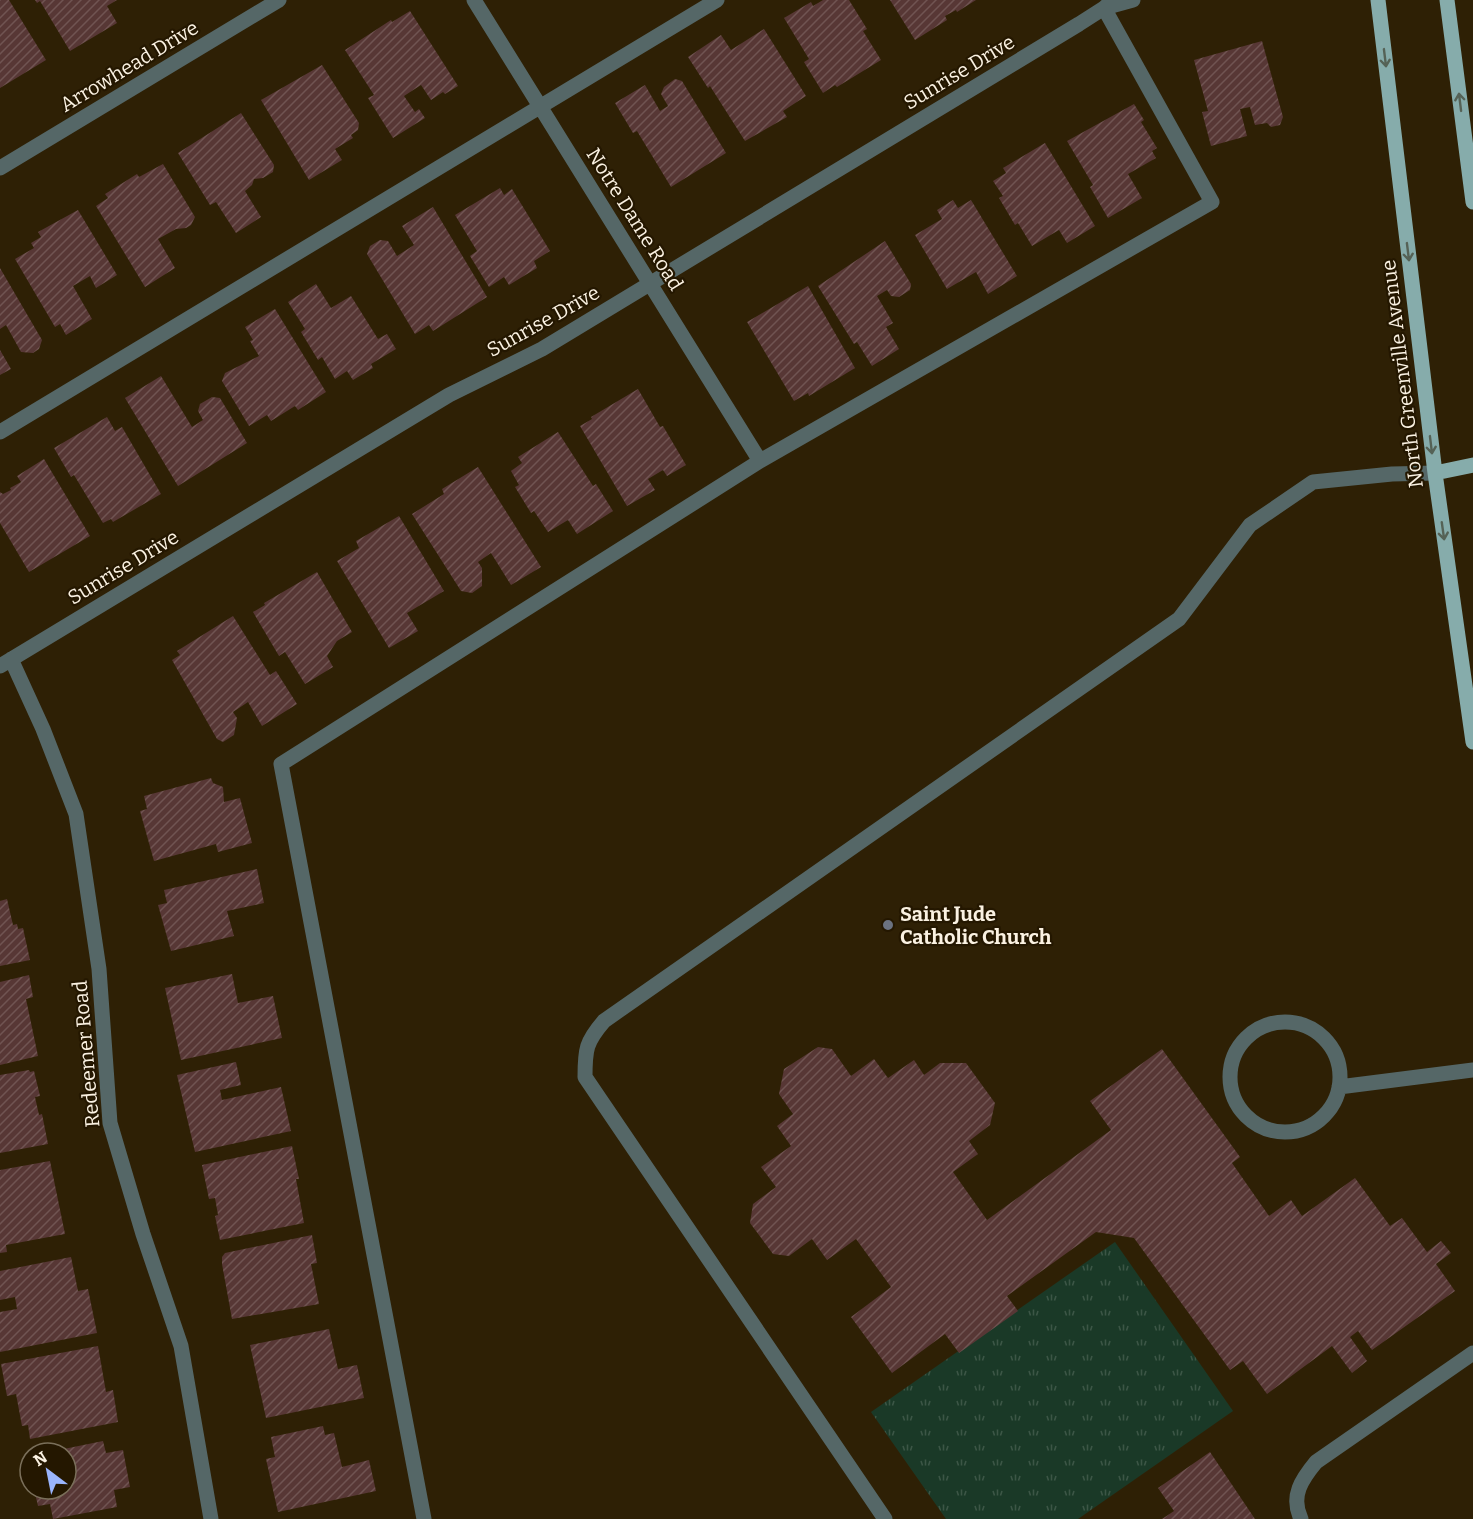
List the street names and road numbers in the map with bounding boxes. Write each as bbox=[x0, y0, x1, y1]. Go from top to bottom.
street label: Arrowhead Drive bbox=[55, 15, 203, 117]
street label: Sunrise Drive bbox=[899, 30, 1019, 114]
street label: Notre Dame Road bbox=[582, 143, 689, 295]
street label: North Greenville Avenue bbox=[1376, 259, 1428, 489]
street label: Sunrise Drive bbox=[482, 280, 604, 362]
street label: Sunrise Drive bbox=[63, 525, 183, 609]
street label: Redeemer Road bbox=[68, 979, 104, 1128]

